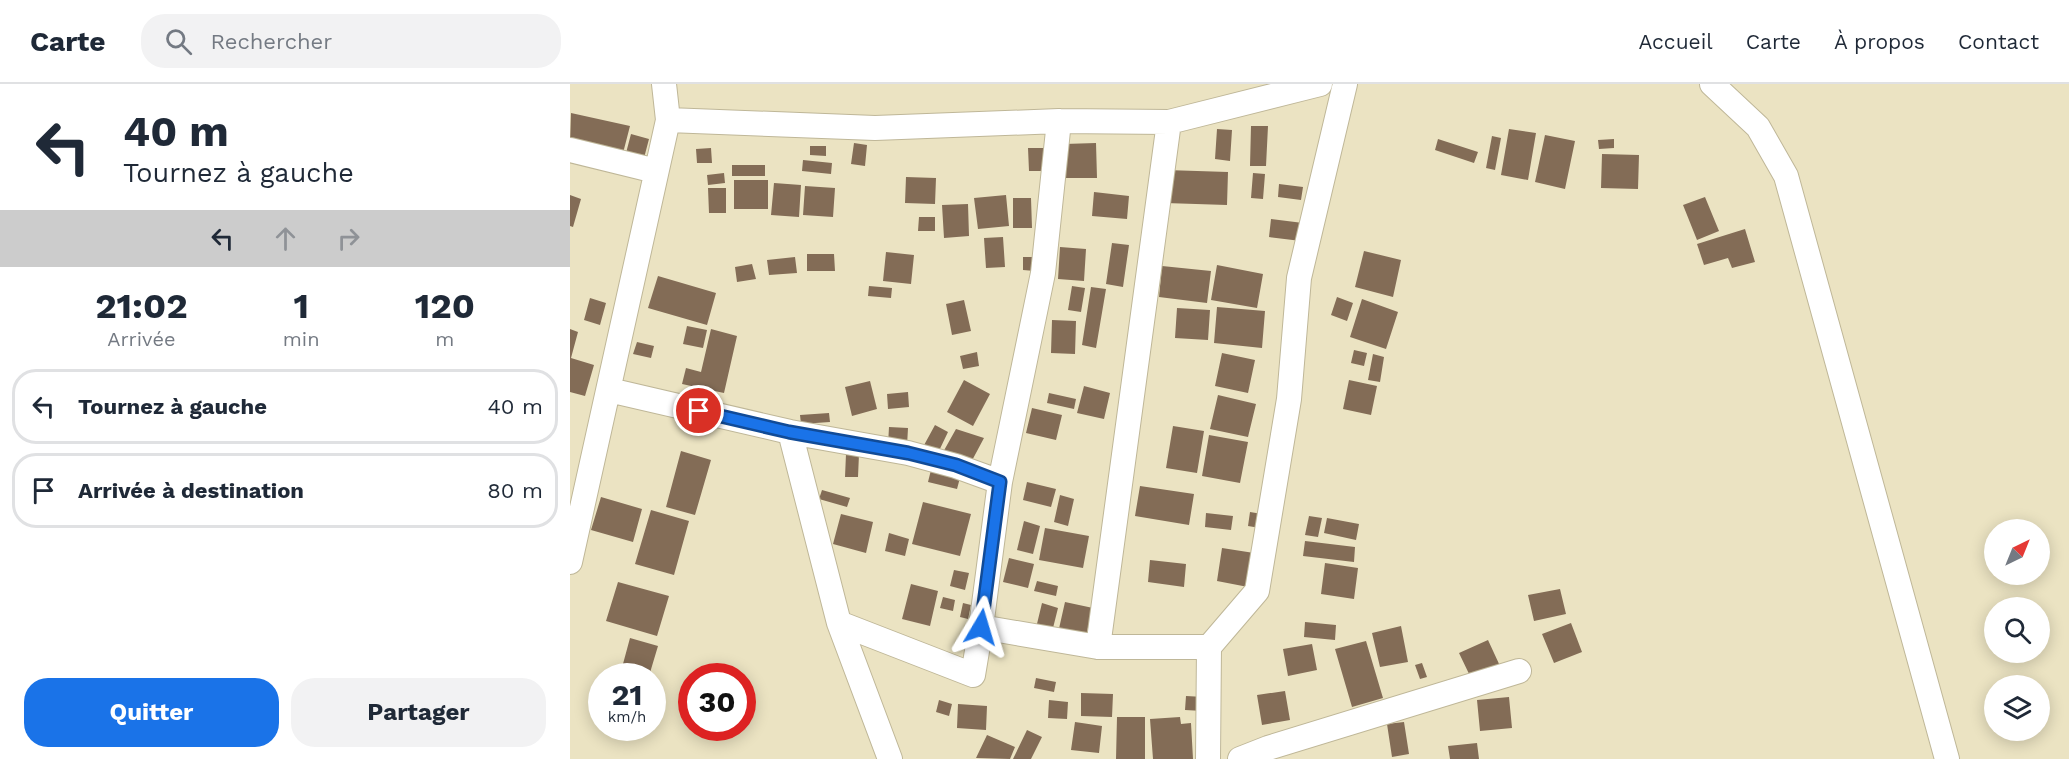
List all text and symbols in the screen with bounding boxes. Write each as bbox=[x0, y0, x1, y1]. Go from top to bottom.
search box bbox=[141, 14, 561, 68]
text: Carte bbox=[30, 25, 105, 58]
icon: search bbox=[162, 25, 195, 58]
text: Rechercher bbox=[210, 29, 332, 54]
text: Accueil bbox=[1638, 29, 1713, 54]
text: Carte bbox=[1746, 29, 1801, 54]
text: À propos bbox=[1834, 29, 1925, 54]
text: Contact bbox=[1958, 29, 2039, 54]
text: 40 m bbox=[123, 107, 229, 156]
icon: left bbox=[24, 108, 102, 186]
text: Tournez à gauche bbox=[123, 157, 354, 189]
icon: left bbox=[206, 222, 239, 255]
icon: ahead bbox=[269, 222, 302, 255]
icon: right bbox=[332, 222, 365, 255]
text: 21:02 bbox=[95, 285, 188, 327]
text: 1 bbox=[293, 285, 309, 327]
text: 120 bbox=[415, 285, 475, 327]
text: Arrivée bbox=[107, 327, 176, 351]
text: min bbox=[283, 327, 320, 351]
text: m bbox=[435, 327, 454, 351]
pin bbox=[673, 385, 724, 436]
icon: left bbox=[27, 390, 60, 423]
text: Tournez à gauche bbox=[78, 394, 267, 419]
text: 40 m bbox=[487, 394, 543, 419]
icon: arrive bbox=[682, 394, 715, 427]
icon: arrive bbox=[27, 474, 60, 507]
text: Arrivée à destination bbox=[78, 478, 304, 503]
text: 80 m bbox=[487, 478, 543, 503]
north arrow bbox=[1984, 519, 2050, 585]
map controls bbox=[1984, 519, 2050, 741]
position arrow bbox=[949, 595, 1013, 659]
button: search bbox=[1984, 597, 2050, 663]
speed limit sign: 30 bbox=[678, 663, 756, 741]
button: layers bbox=[1984, 675, 2050, 741]
text: 21 bbox=[612, 677, 642, 712]
button: Quitter bbox=[24, 678, 279, 747]
button: Partager bbox=[291, 678, 546, 747]
text: km/h bbox=[608, 708, 646, 726]

